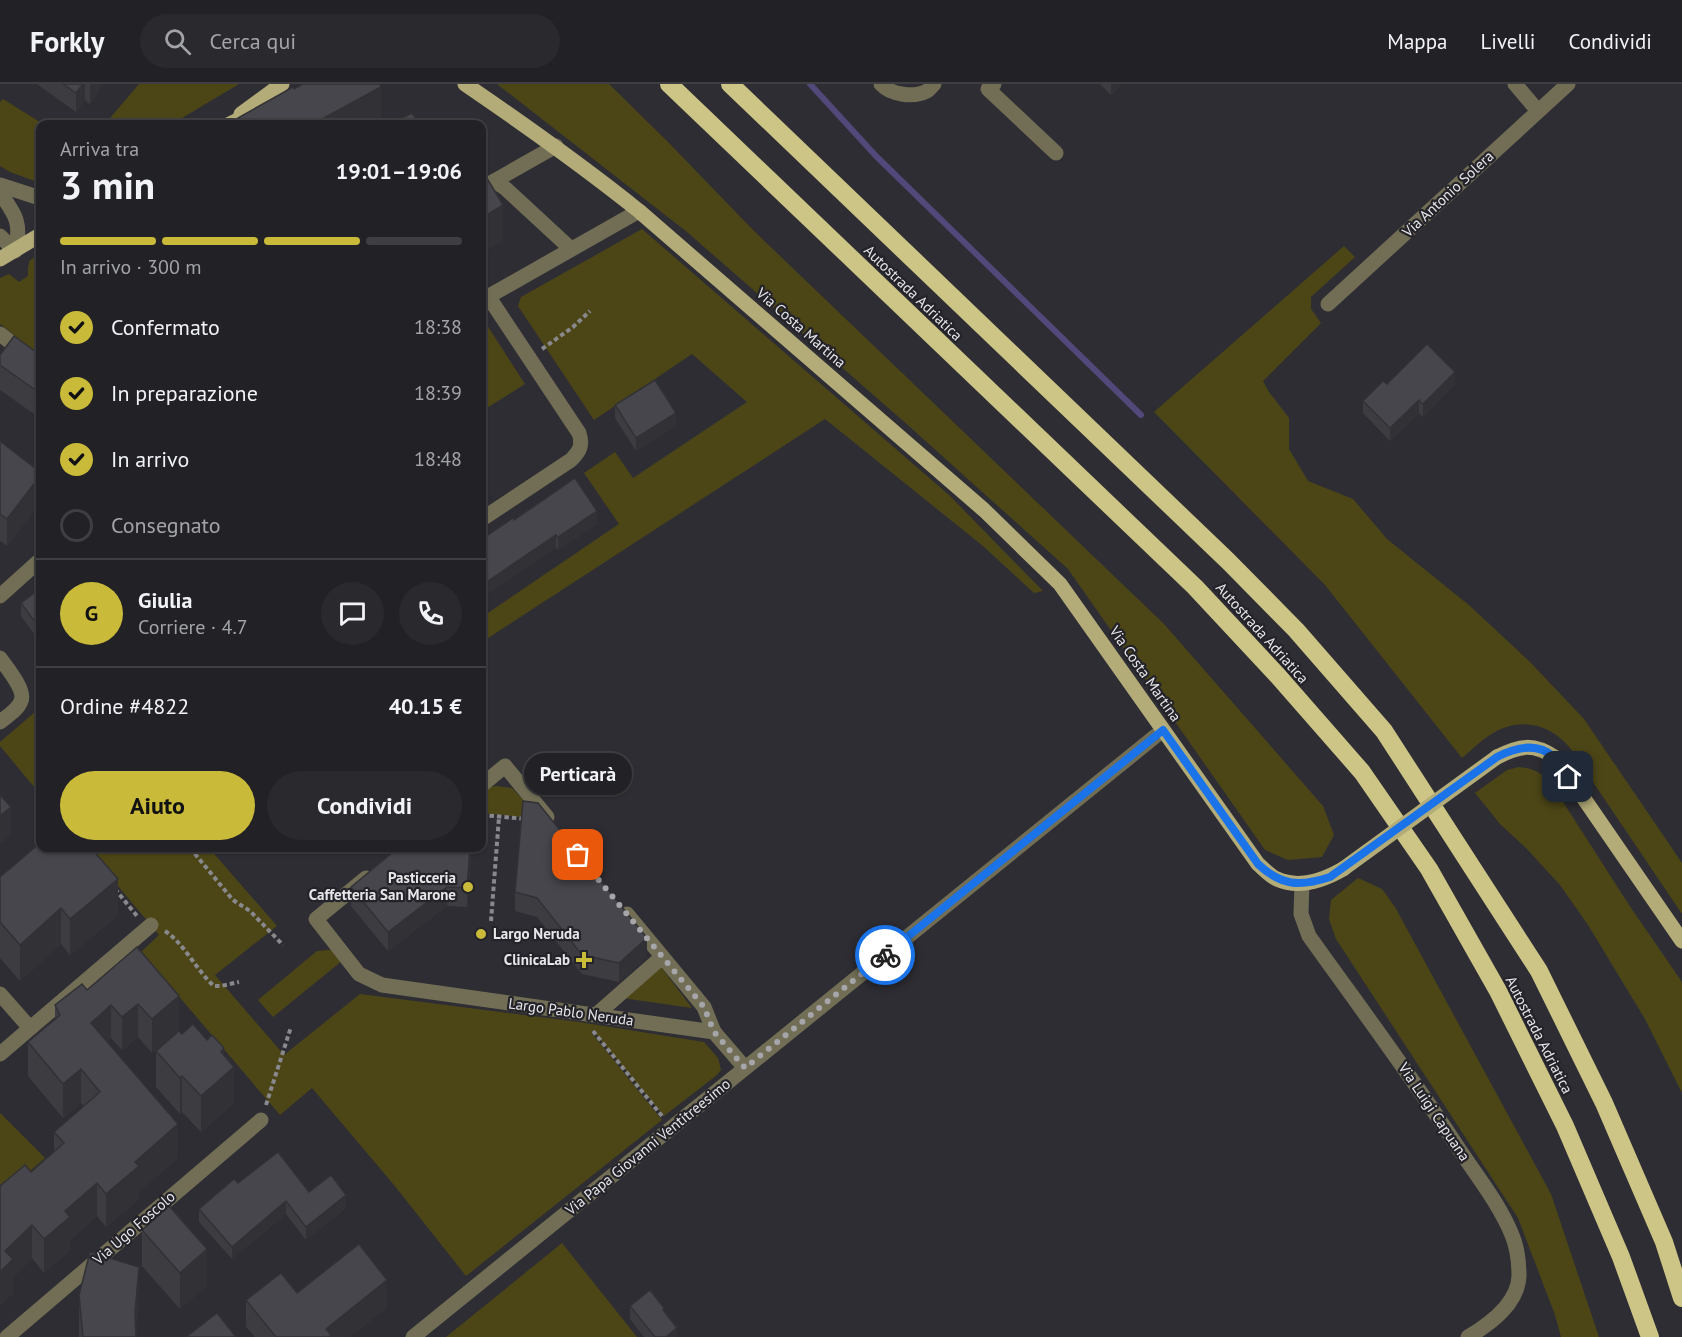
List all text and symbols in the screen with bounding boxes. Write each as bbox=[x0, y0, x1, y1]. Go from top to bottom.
search box bbox=[140, 14, 560, 68]
text: Forkly bbox=[30, 23, 104, 60]
icon: search bbox=[161, 25, 194, 58]
text: Cerca qui bbox=[209, 27, 296, 55]
text: Mappa bbox=[1387, 28, 1447, 55]
text: Livelli bbox=[1480, 28, 1535, 55]
text: Condividi bbox=[1568, 28, 1652, 55]
text: Arriva tra bbox=[60, 136, 139, 162]
street label: Via Antonio Solera bbox=[1397, 146, 1497, 242]
text: 19:01–19:06 bbox=[336, 157, 462, 185]
text: 3 min bbox=[60, 159, 155, 210]
street label: Autostrada Adriatica bbox=[860, 241, 967, 344]
text: In arrivo · 300 m bbox=[60, 254, 201, 280]
street label: Via Costa Martina bbox=[752, 283, 850, 372]
icon: check bbox=[60, 311, 93, 344]
text: Confermato bbox=[111, 313, 220, 341]
text: 18:38 bbox=[414, 314, 462, 340]
icon: check bbox=[60, 377, 93, 410]
text: In preparazione bbox=[111, 379, 258, 407]
text: 18:39 bbox=[414, 380, 462, 406]
icon: check bbox=[60, 443, 93, 476]
text: In arrivo bbox=[111, 445, 189, 473]
text: 18:48 bbox=[414, 446, 462, 472]
text: Consegnato bbox=[111, 511, 221, 539]
street label: Autostrada Adriatica bbox=[1212, 578, 1313, 687]
button: chat bbox=[321, 582, 384, 645]
button: phone bbox=[399, 582, 462, 645]
text: Giulia bbox=[138, 586, 192, 614]
text: G bbox=[85, 599, 98, 627]
text: Corriere · 4.7 bbox=[138, 614, 248, 640]
street label: Via Costa Martina bbox=[1105, 621, 1185, 725]
text: Ordine #4822 bbox=[60, 692, 189, 720]
text: 40.15 € bbox=[389, 692, 462, 720]
pin bbox=[1542, 751, 1593, 802]
callout: Perticarà bbox=[524, 753, 632, 795]
icon: home bbox=[1551, 760, 1584, 793]
text: Perticarà bbox=[540, 761, 616, 787]
button: Aiuto bbox=[60, 771, 255, 840]
button: Condividi bbox=[267, 771, 462, 840]
pin bbox=[552, 829, 603, 880]
icon: bag bbox=[561, 838, 594, 871]
place label: Pasticceria Caffetteria San Marone bbox=[309, 868, 456, 904]
marker: Pasticceria Caffetteria San Marone bbox=[461, 880, 475, 894]
place label: Largo Neruda bbox=[493, 924, 580, 943]
courier bbox=[855, 925, 915, 985]
marker: Largo Neruda bbox=[474, 927, 488, 941]
icon: bike bbox=[869, 939, 902, 972]
place label: ClinicaLab bbox=[504, 950, 570, 969]
marker: ClinicaLab bbox=[575, 951, 593, 969]
street label: Autostrada Adriatica bbox=[1502, 973, 1577, 1097]
street label: Largo Pablo Neruda bbox=[507, 993, 635, 1030]
street label: Via Luigi Capuana bbox=[1394, 1058, 1474, 1165]
street label: Via Papa Giovanni Ventitreesimo bbox=[561, 1074, 734, 1220]
street label: Via Ugo Foscolo bbox=[88, 1187, 179, 1269]

